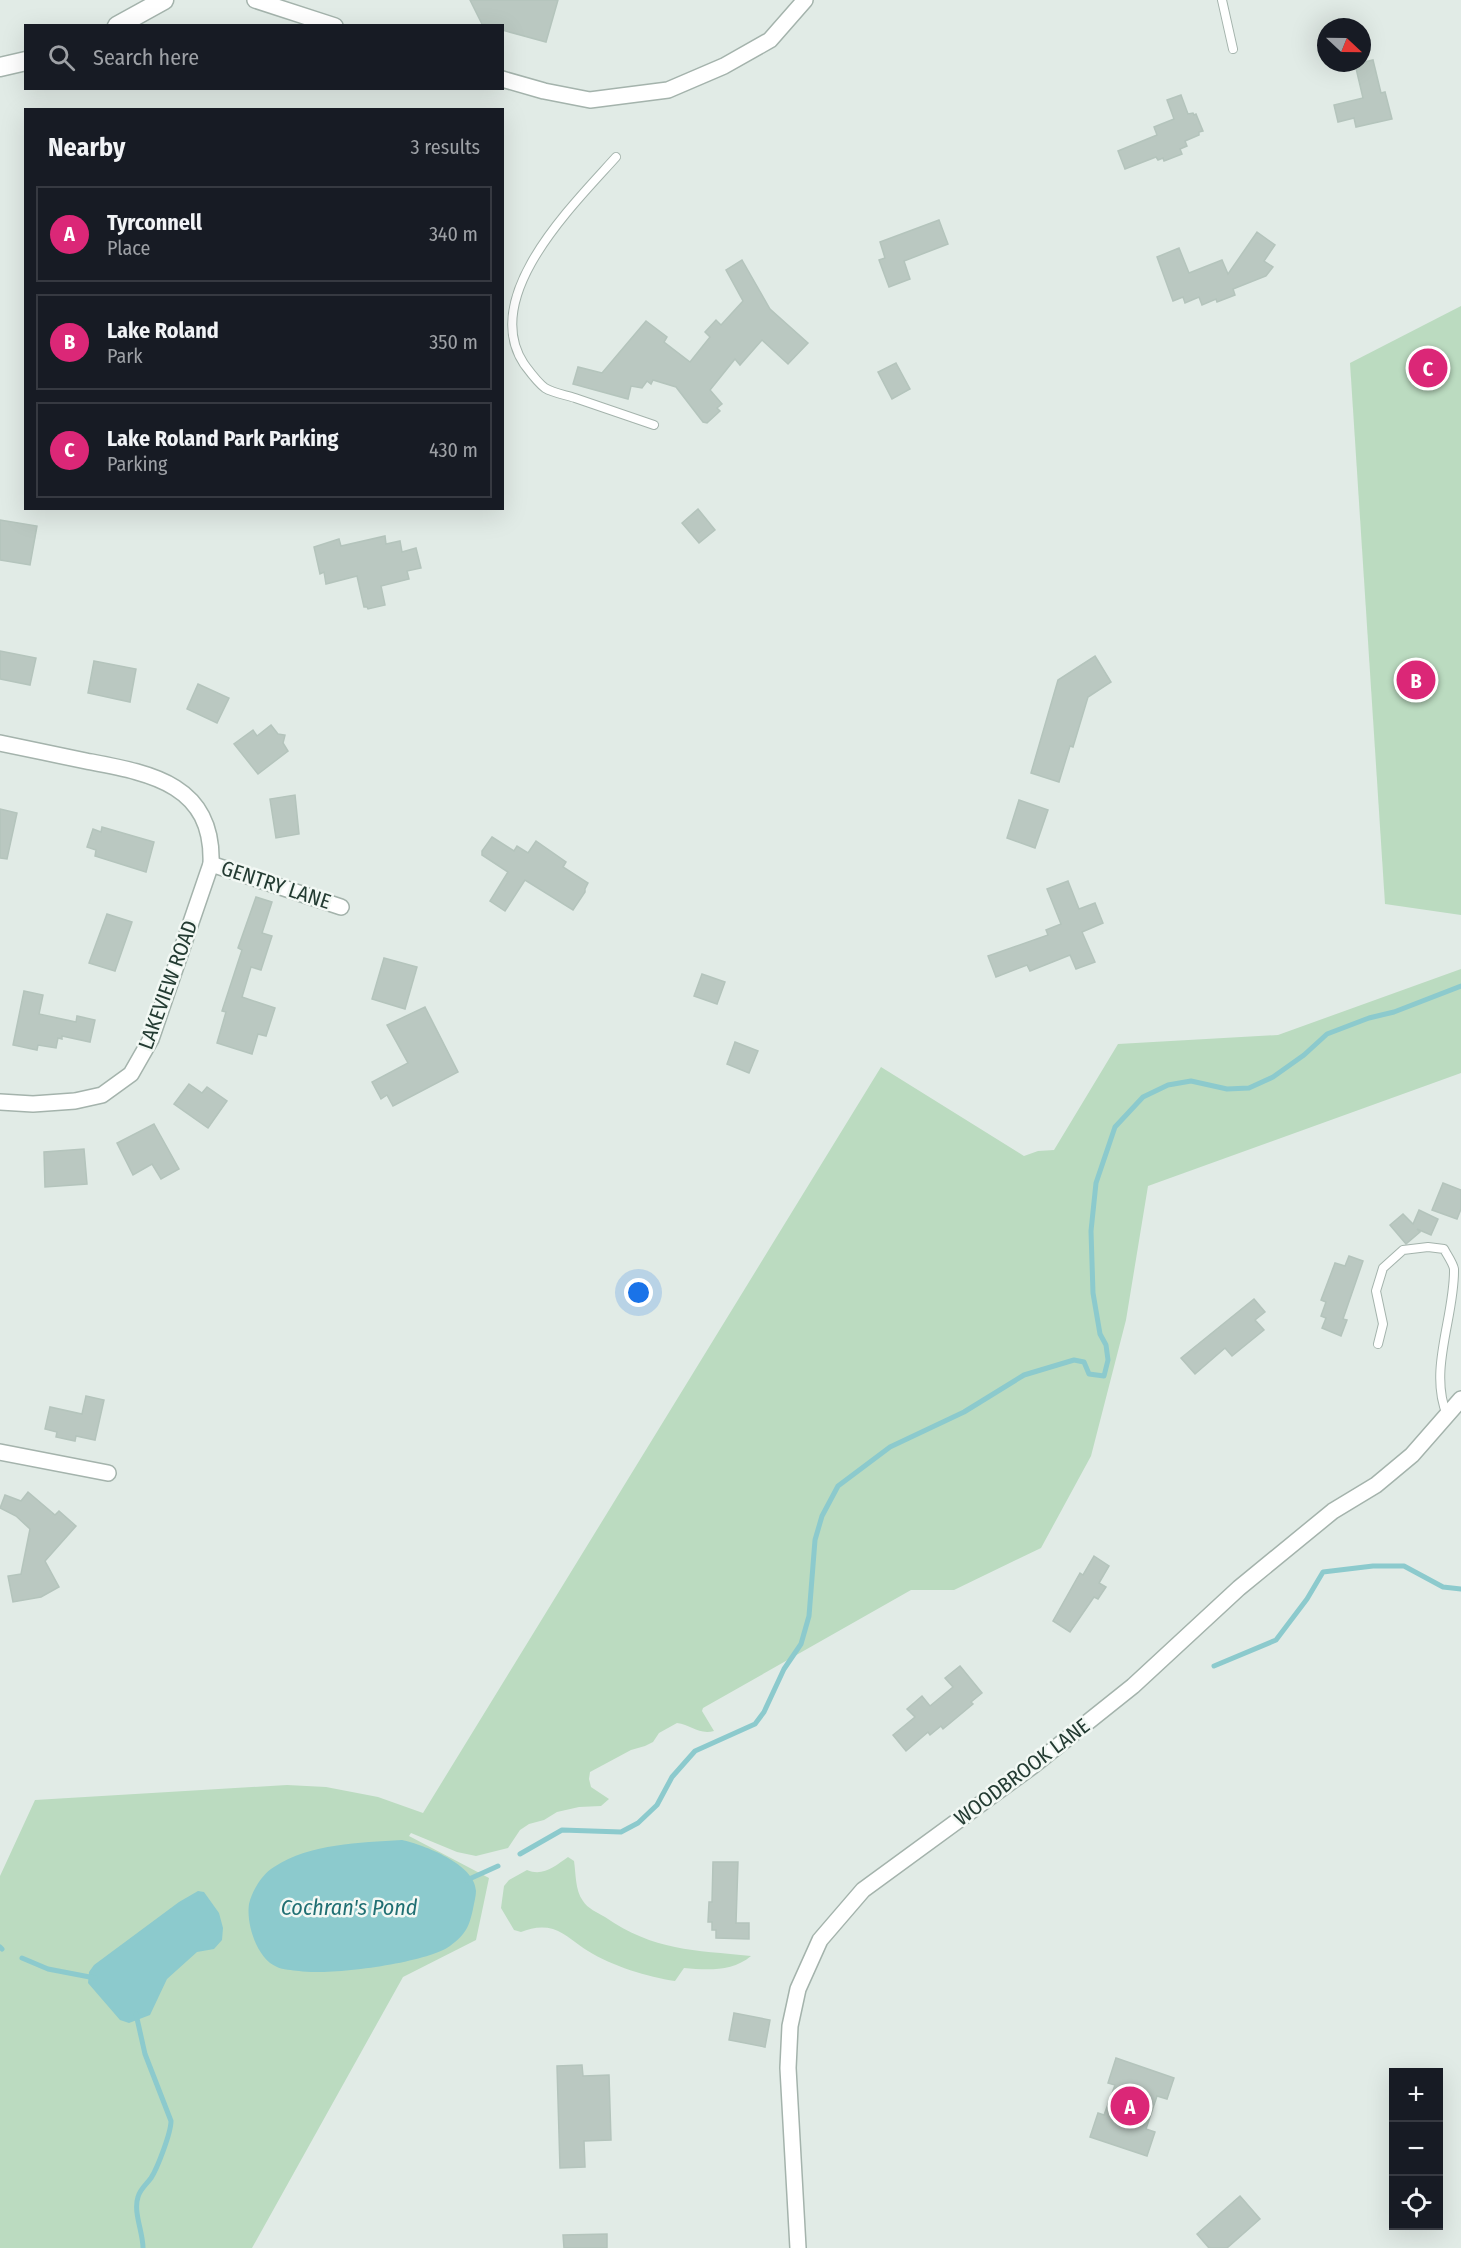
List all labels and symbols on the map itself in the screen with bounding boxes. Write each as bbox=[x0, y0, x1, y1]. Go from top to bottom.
north arrow bbox=[1317, 18, 1371, 72]
pin: C bbox=[1408, 346, 1448, 391]
pin: B bbox=[1396, 658, 1436, 702]
street label: GENTRY LANE bbox=[218, 855, 334, 915]
street label: LAKEVIEW ROAD bbox=[133, 917, 203, 1053]
your location bbox=[624, 1278, 653, 1307]
street label: WOODBROOK LANE bbox=[949, 1713, 1095, 1831]
water label: Cochran's Pond bbox=[281, 1894, 418, 1921]
pin: A bbox=[1110, 2084, 1150, 2128]

